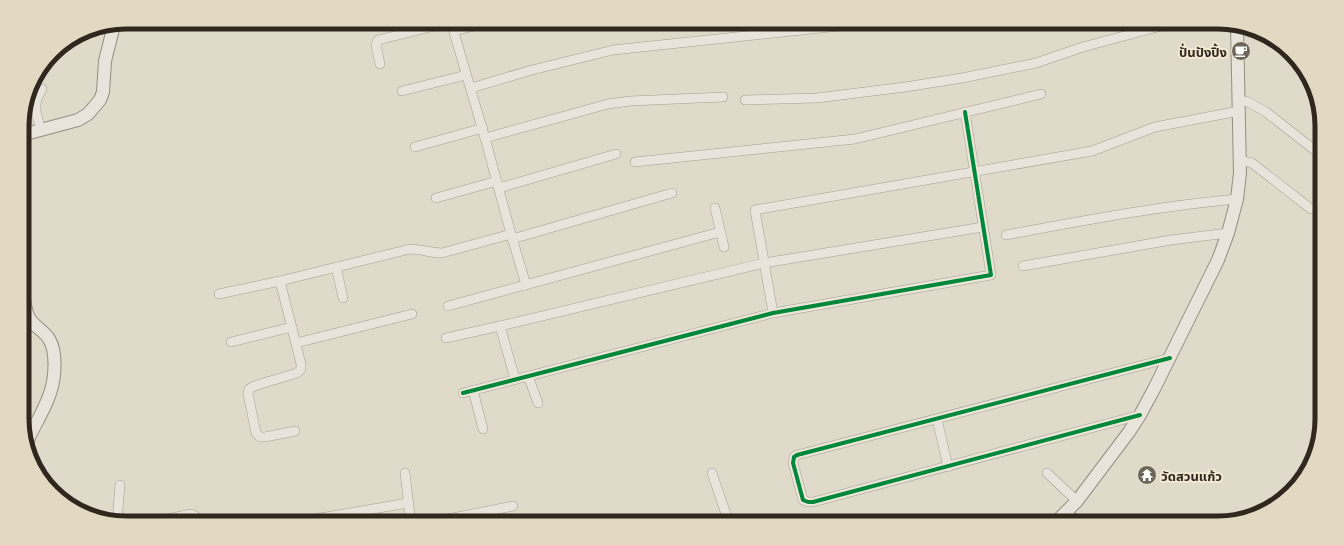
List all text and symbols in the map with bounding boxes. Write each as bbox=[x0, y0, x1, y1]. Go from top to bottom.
cafe icon: ปั่นปังปิ้ง bbox=[1230, 40, 1252, 62]
place label: ปั่นปังปิ้ง bbox=[1179, 42, 1227, 61]
temple icon: วัดสวนแก้ว bbox=[1136, 464, 1158, 486]
place label: วัดสวนแก้ว bbox=[1161, 466, 1222, 485]

